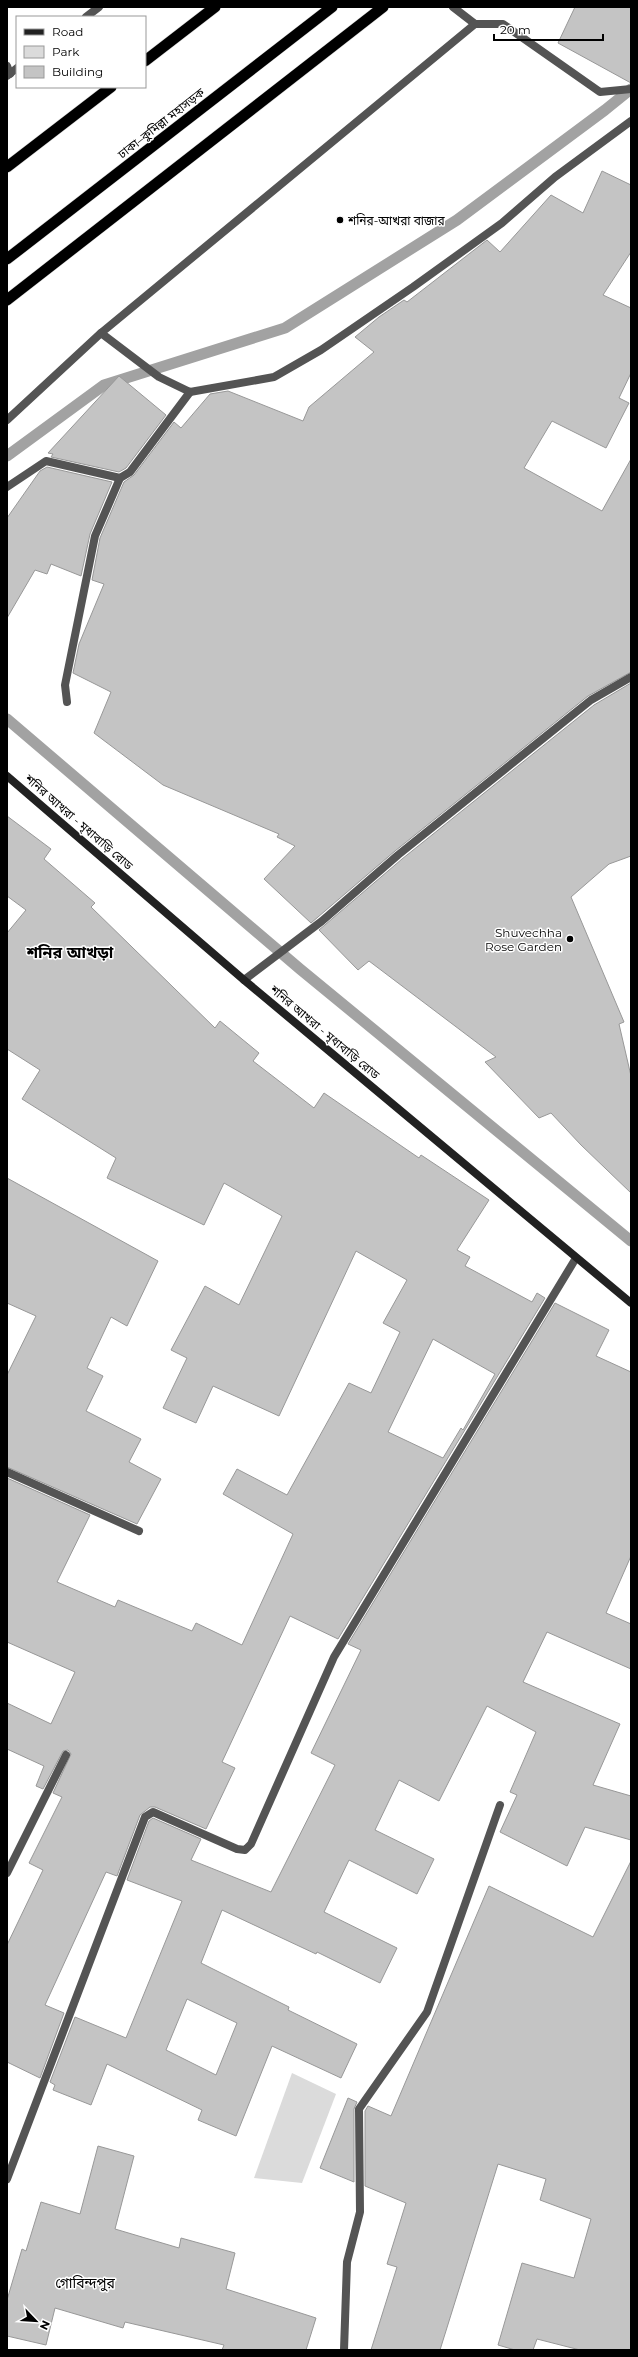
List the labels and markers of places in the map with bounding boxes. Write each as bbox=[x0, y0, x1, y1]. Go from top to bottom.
place label: শনির-আখরা বাজার bbox=[347, 213, 446, 228]
marker: শনির-আখরা বাজার bbox=[335, 215, 345, 225]
place label: Shuvechha Rose Garden bbox=[485, 925, 562, 954]
marker: Shuvechha Rose Garden bbox=[565, 934, 575, 944]

